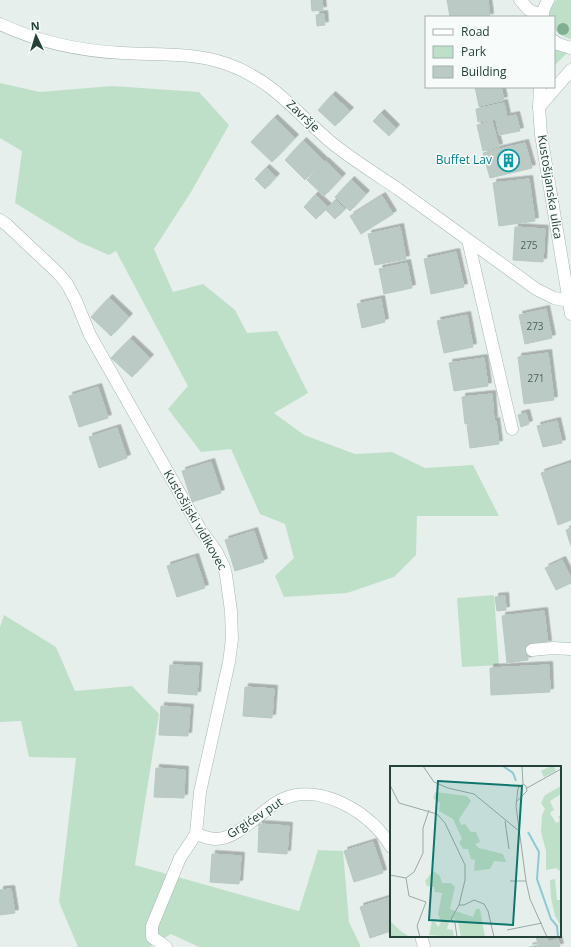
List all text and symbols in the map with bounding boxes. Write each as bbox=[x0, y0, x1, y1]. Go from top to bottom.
north arrow bbox=[16, 16, 56, 56]
legend bbox=[425, 16, 555, 88]
text: N bbox=[30, 18, 40, 33]
text: Road bbox=[461, 23, 490, 40]
text: Park bbox=[461, 43, 487, 60]
text: Building bbox=[461, 63, 507, 80]
street label: Završje bbox=[283, 96, 324, 136]
street label: Kustošijanska ulica bbox=[534, 134, 567, 240]
building icon: Buffet Lav bbox=[495, 147, 521, 173]
place label: Buffet Lav bbox=[436, 151, 492, 168]
house number: 275 bbox=[520, 238, 538, 252]
house number: 273 bbox=[526, 319, 544, 333]
house number: 271 bbox=[527, 371, 545, 385]
street label: Kustošijski vidikovec bbox=[160, 466, 231, 573]
inset map bbox=[390, 766, 561, 937]
street label: Grgićev put bbox=[223, 793, 286, 842]

